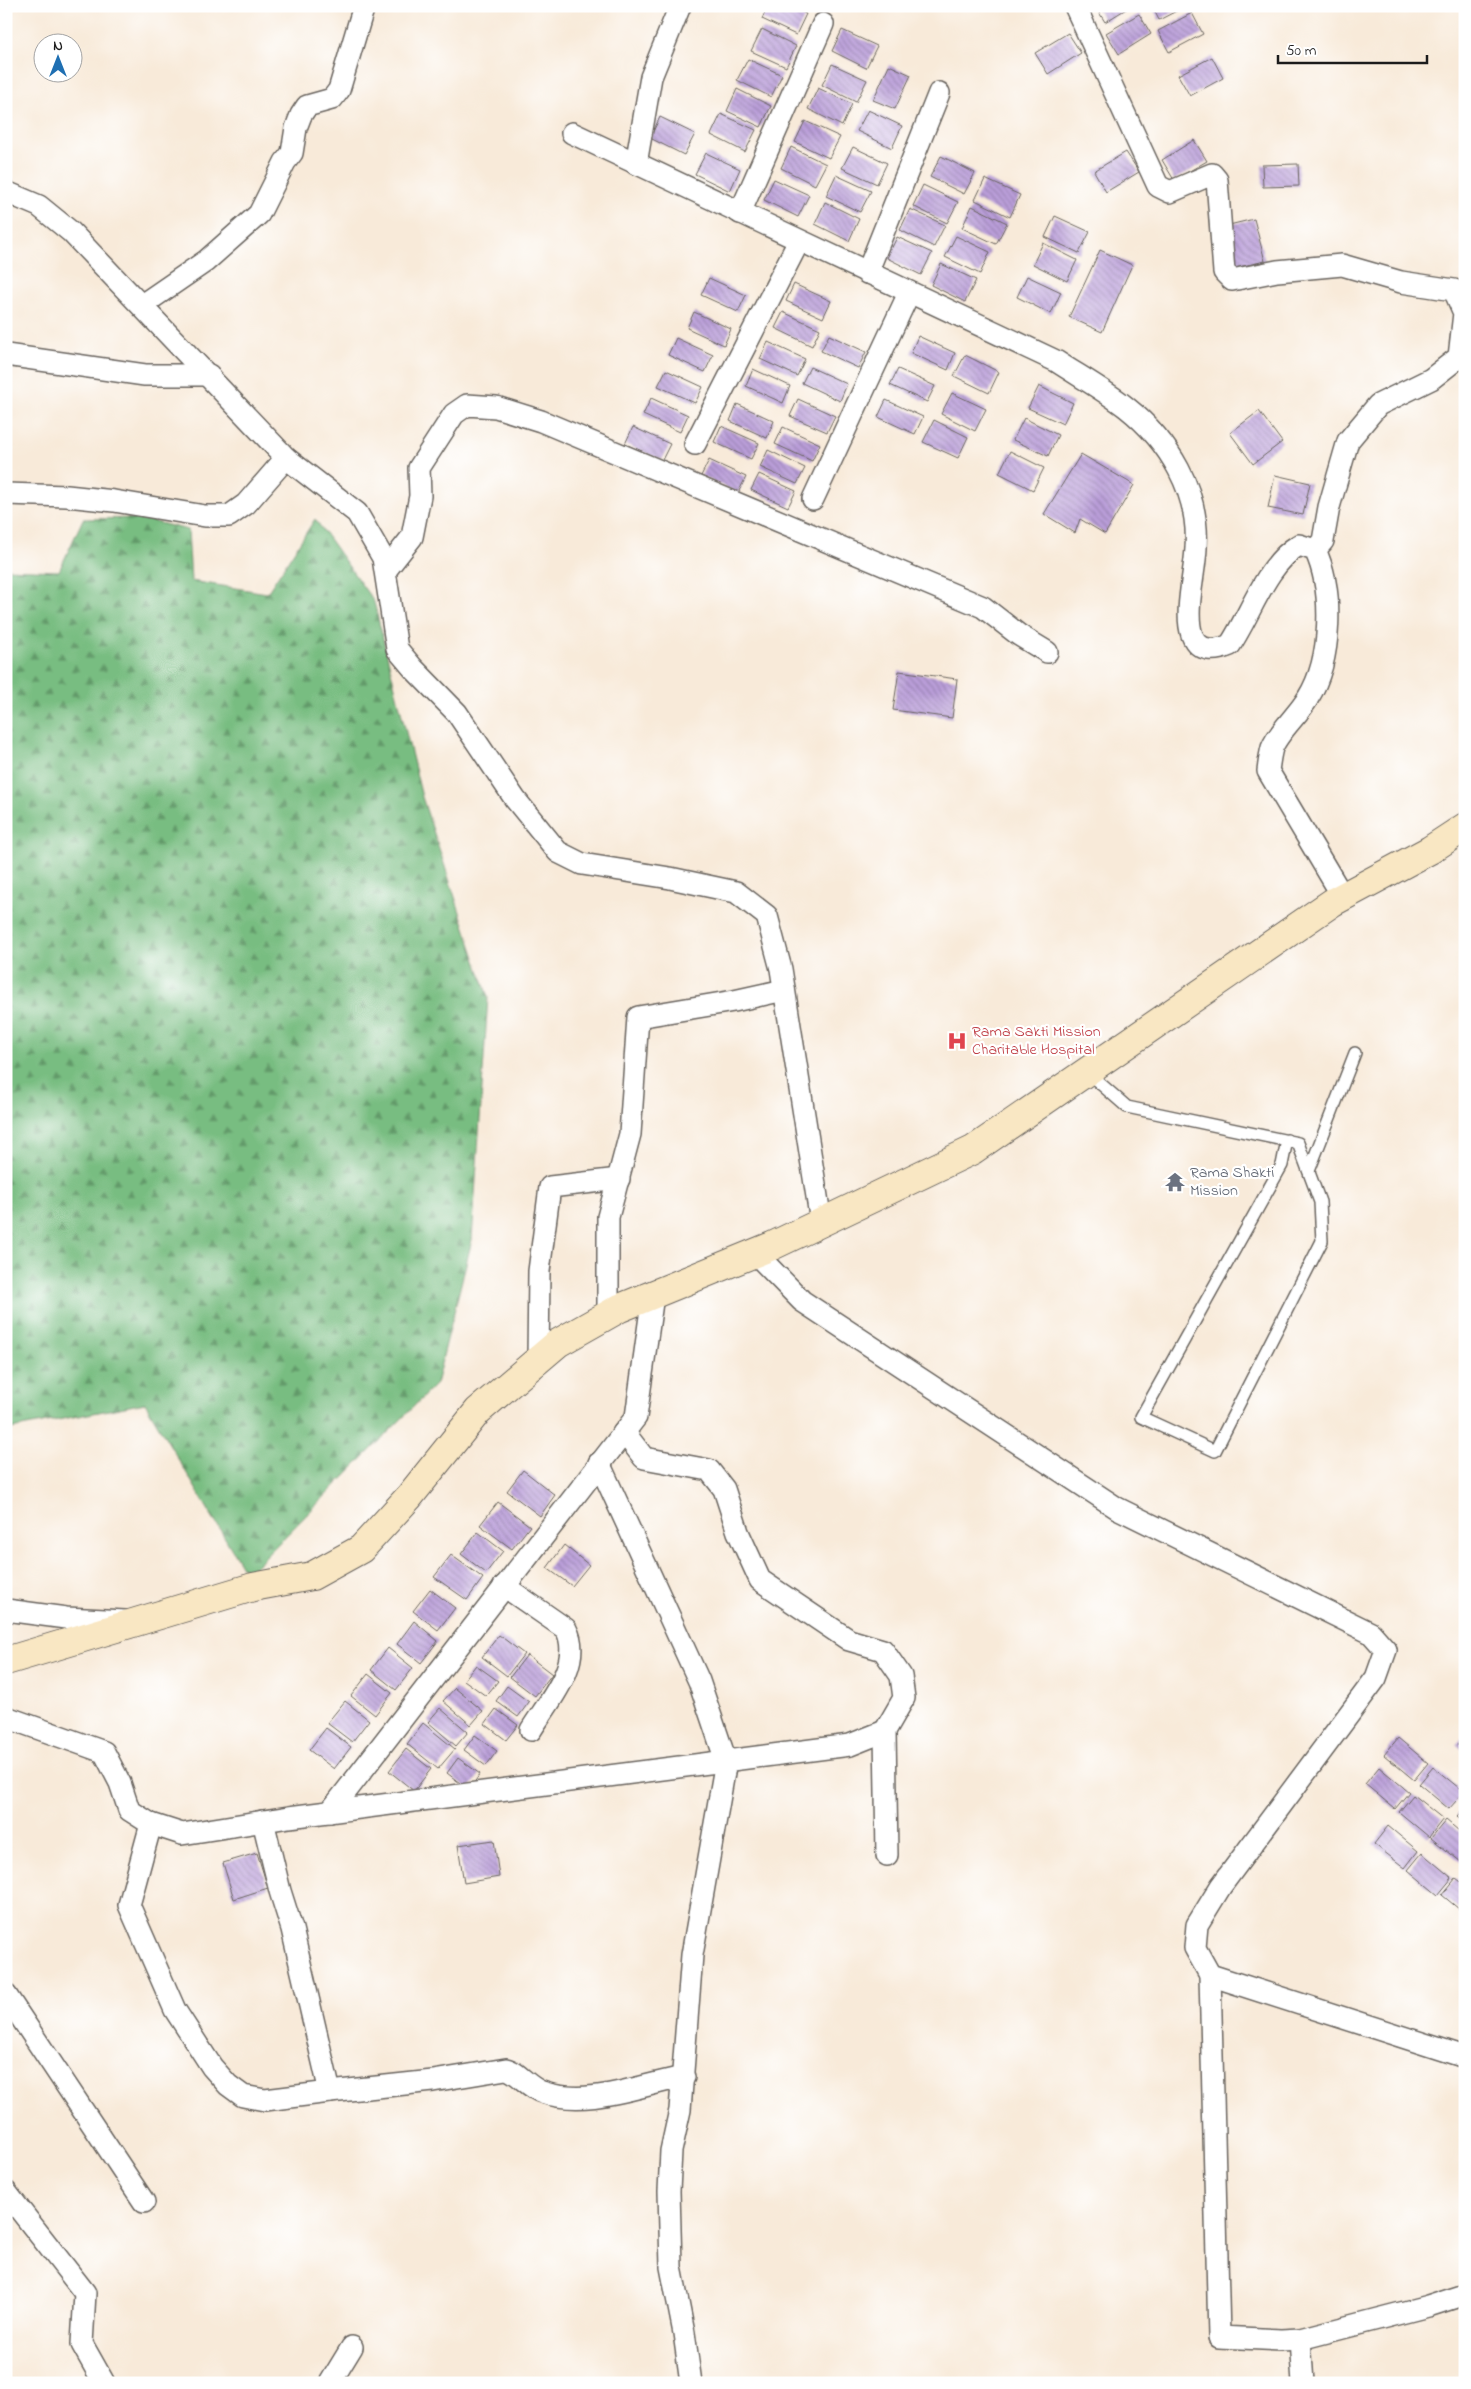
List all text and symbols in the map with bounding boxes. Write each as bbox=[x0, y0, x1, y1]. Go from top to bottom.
north arrow bbox=[32, 32, 82, 82]
scale bar bbox=[1278, 32, 1427, 64]
text: N bbox=[53, 36, 63, 57]
text: 50 m bbox=[1286, 40, 1317, 62]
place label: Rama Sakti Mission Charitable Hospital bbox=[972, 1020, 1101, 1062]
hospital icon: Rama Sakti Mission Charitable Hospital bbox=[946, 1030, 968, 1052]
place label: Rama Shakti Mission bbox=[1190, 1161, 1274, 1203]
temple icon: Rama Shakti Mission bbox=[1164, 1171, 1186, 1193]

